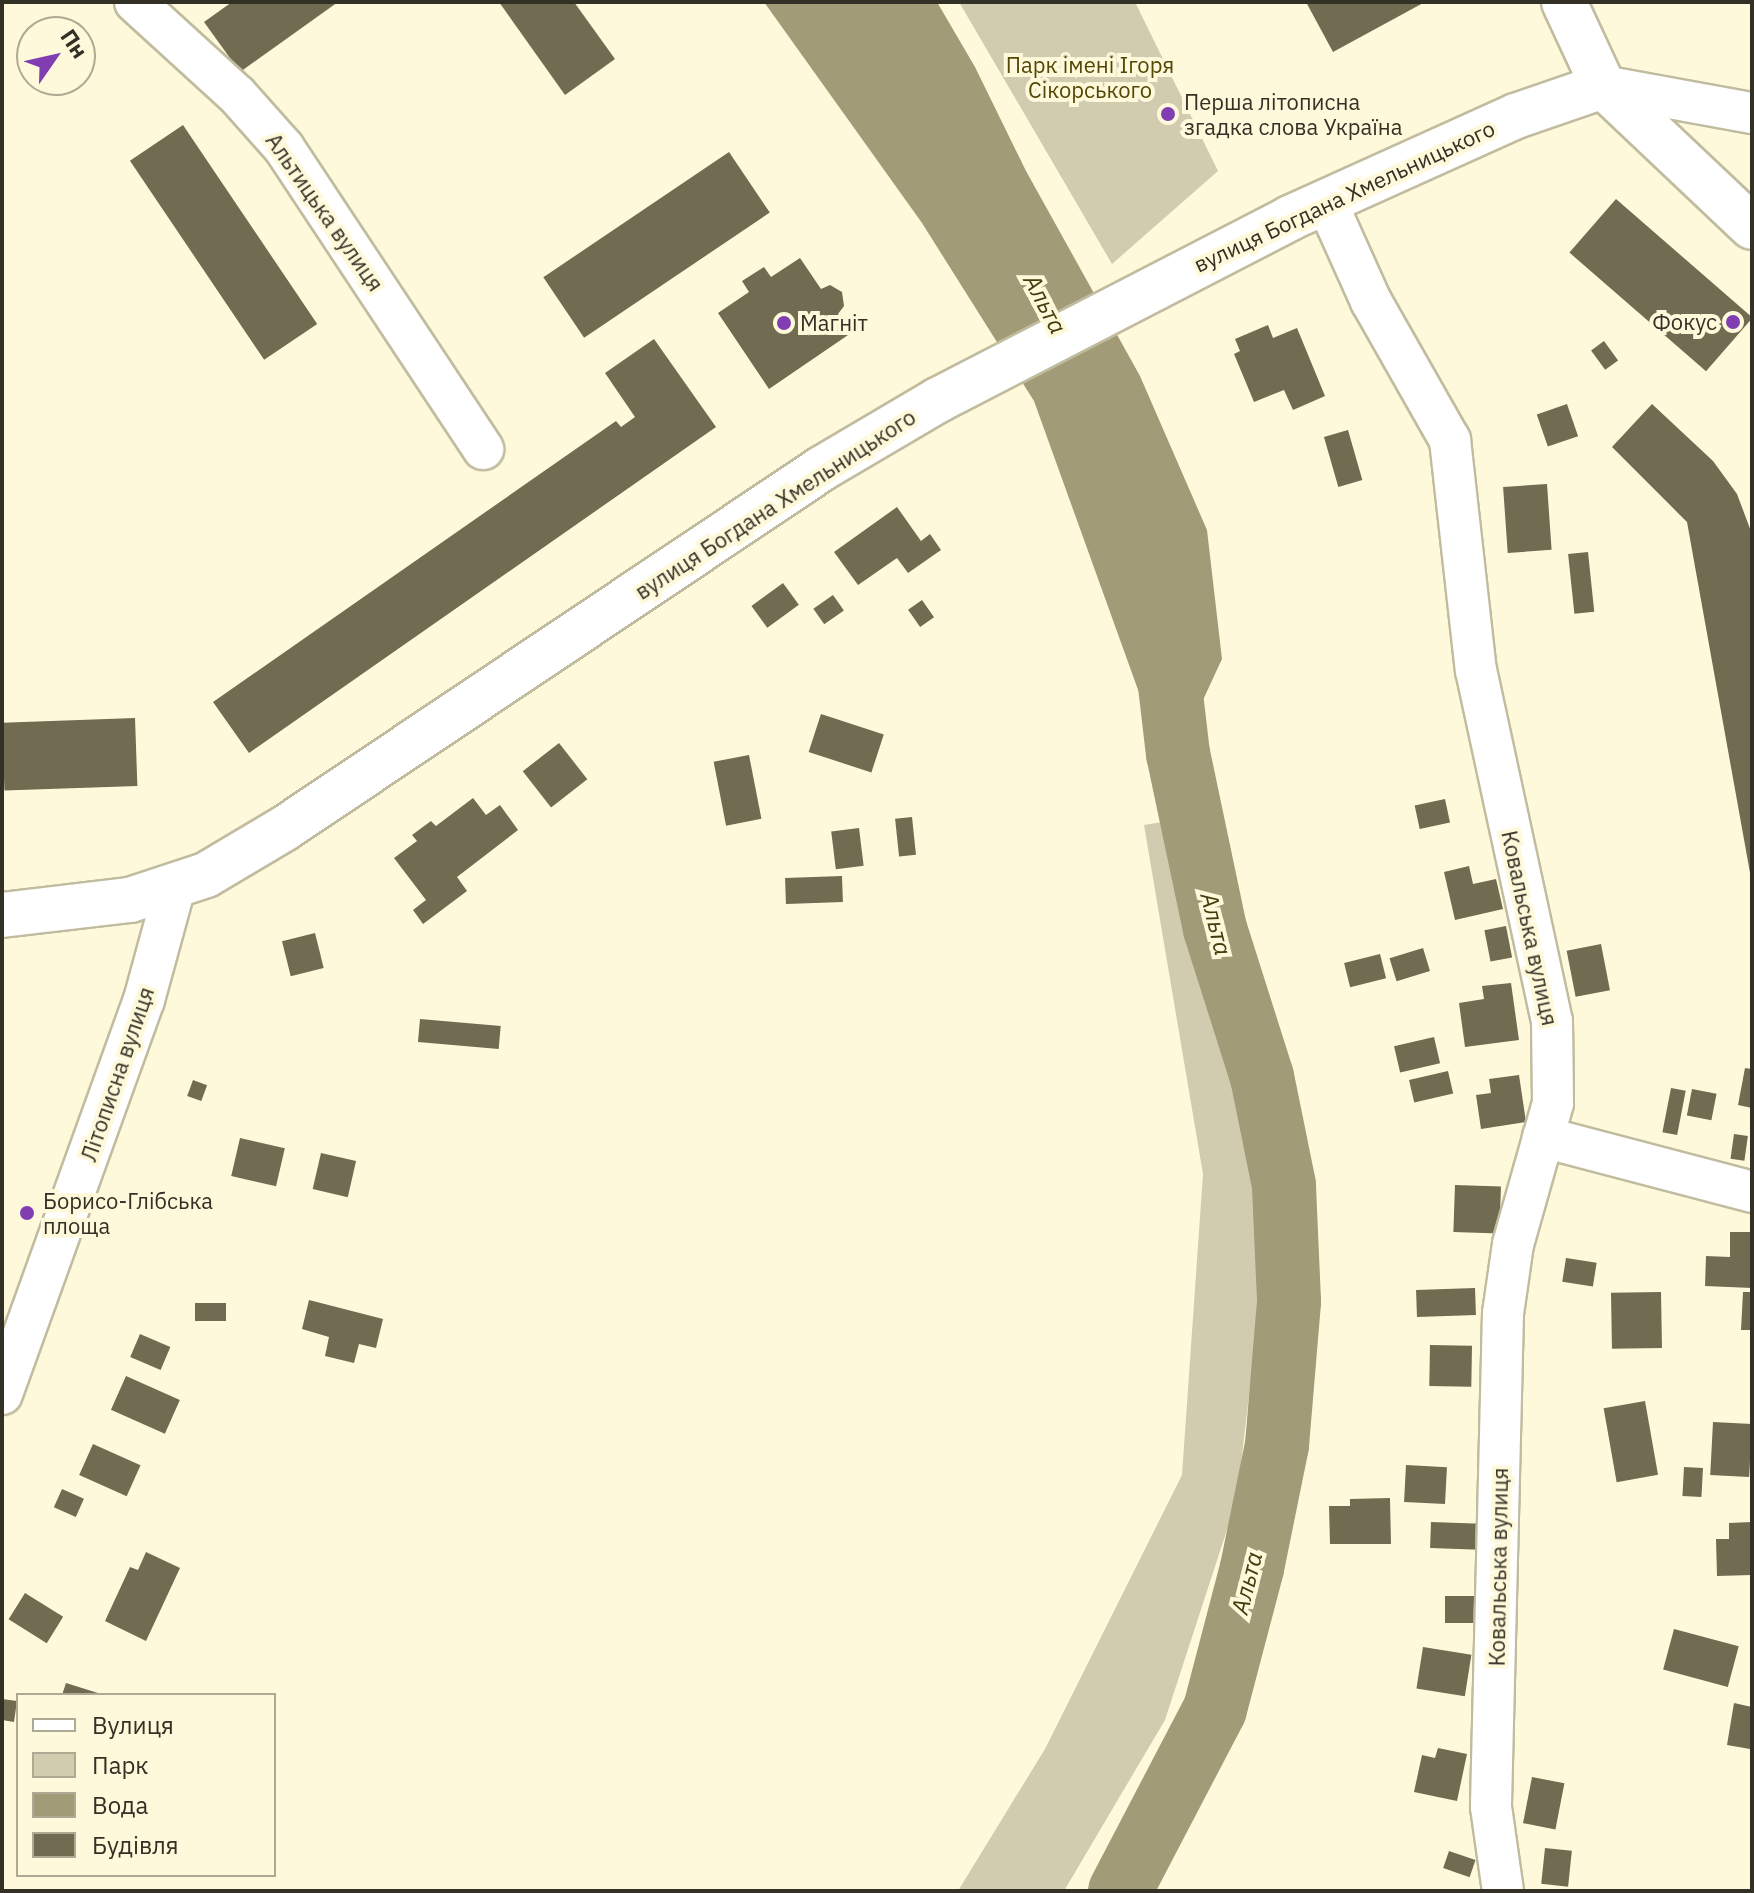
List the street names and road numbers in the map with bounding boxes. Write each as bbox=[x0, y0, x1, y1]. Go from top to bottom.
street label: вулиця Богдана Хмельницького bbox=[1189, 115, 1499, 277]
street label: Альтицька вулиця bbox=[261, 128, 389, 296]
street label: вулиця Богдана Хмельницького bbox=[630, 403, 920, 605]
street label: Ковальська вулиця bbox=[1496, 828, 1564, 1028]
street label: Літописна вулиця bbox=[75, 983, 159, 1165]
street label: Ковальська вулиця bbox=[1483, 1467, 1513, 1667]

